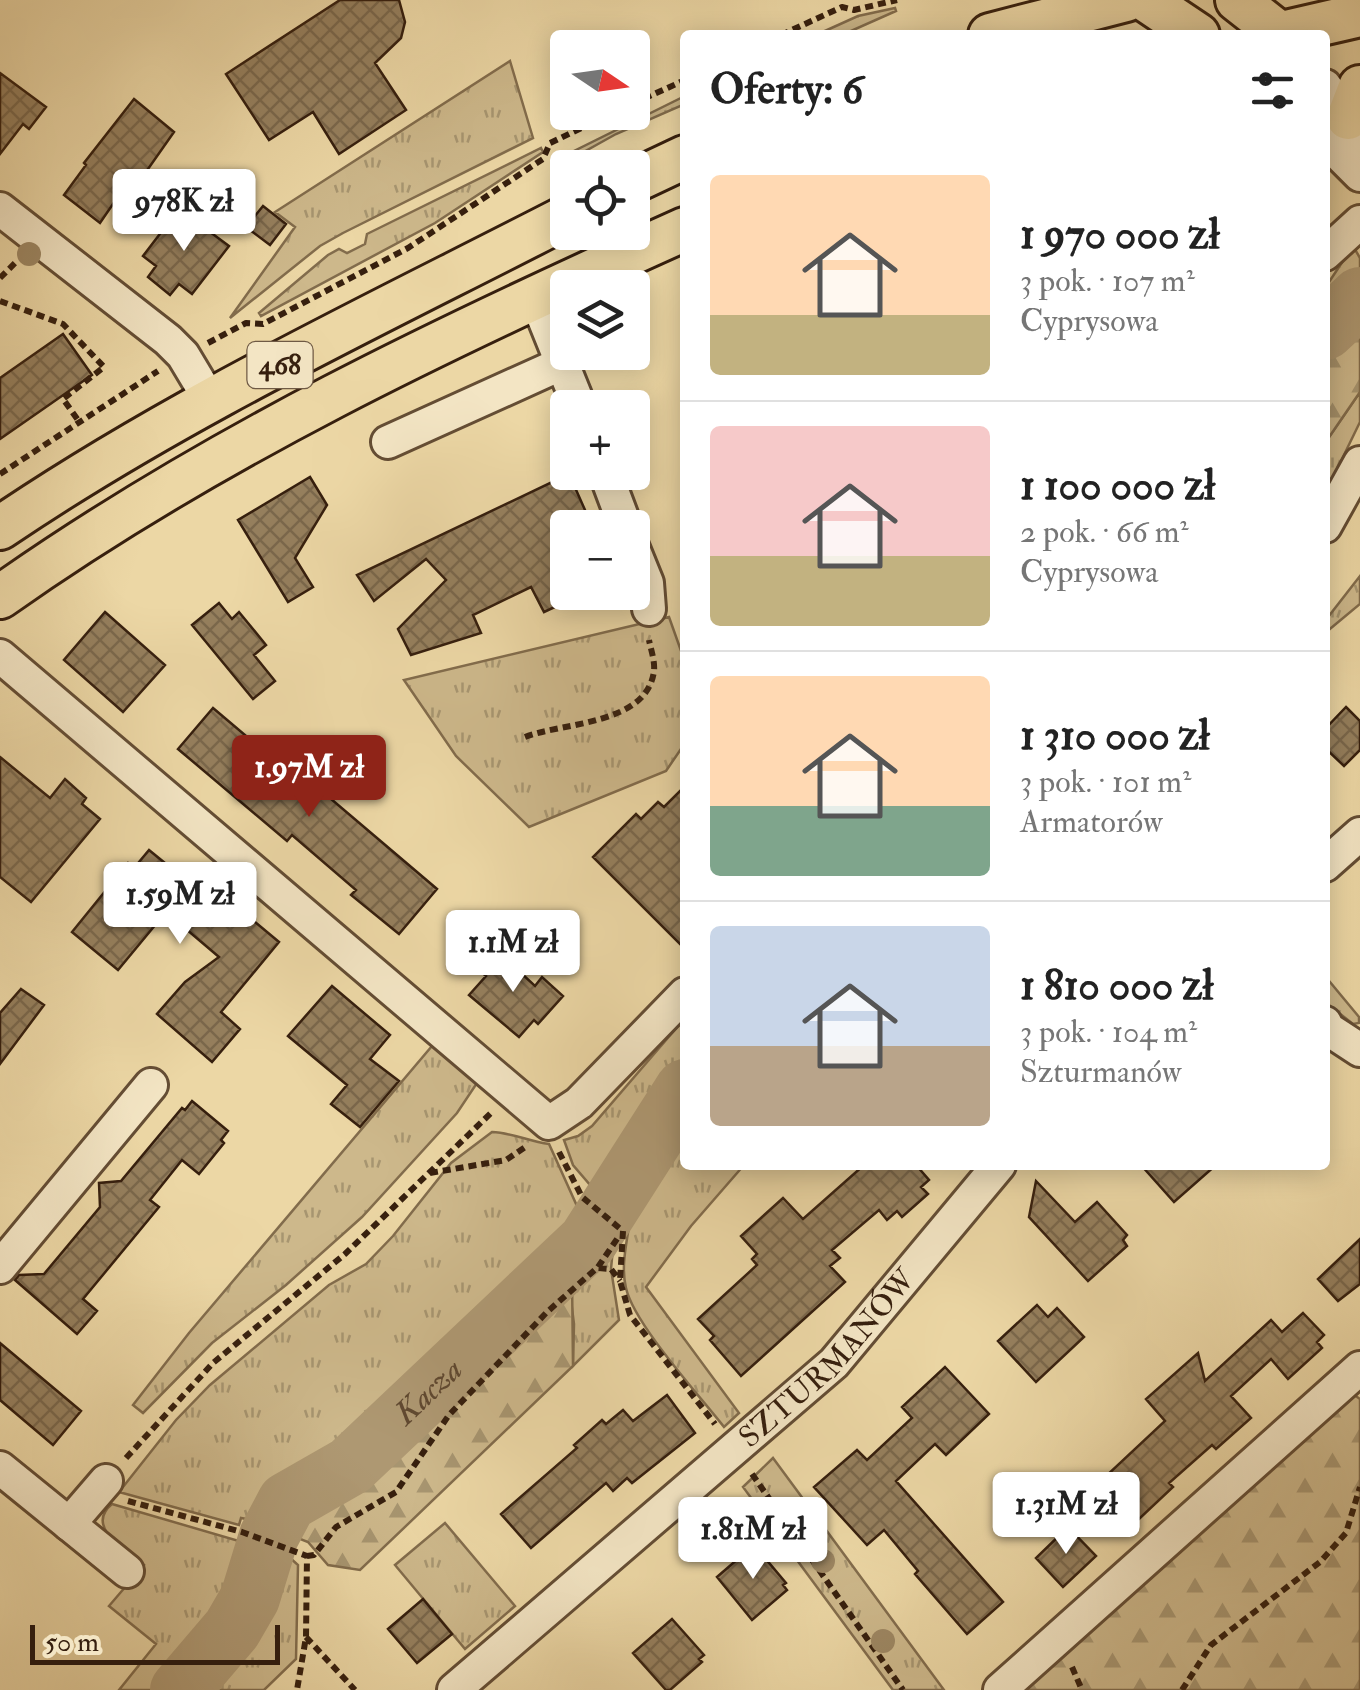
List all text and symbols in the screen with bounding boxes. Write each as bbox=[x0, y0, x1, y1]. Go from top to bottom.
north arrow bbox=[550, 30, 650, 130]
map controls bbox=[550, 30, 650, 610]
icon: filters bbox=[1245, 63, 1300, 118]
text: Oferty: 6 bbox=[710, 64, 863, 116]
button: locate bbox=[550, 150, 650, 250]
pin: 978K zł bbox=[92, 169, 276, 254]
text: 978K zł bbox=[135, 181, 233, 221]
text: 1 970 000 zł bbox=[1020, 209, 1219, 261]
icon: home bbox=[790, 215, 910, 335]
text: 3 pok. · 107 m² bbox=[1020, 261, 1195, 301]
button: layers bbox=[550, 270, 650, 370]
text: Cyprysowa bbox=[1020, 301, 1158, 341]
road number: 468 bbox=[248, 342, 312, 388]
button: + bbox=[550, 390, 650, 490]
text: 1 100 000 zł bbox=[1020, 460, 1215, 512]
icon: home bbox=[790, 466, 910, 586]
button: − bbox=[550, 510, 650, 610]
text: 2 pok. · 66 m² bbox=[1020, 512, 1189, 552]
text: Cyprysowa bbox=[1020, 552, 1158, 592]
text: 1 310 000 zł bbox=[1020, 710, 1210, 762]
icon: home bbox=[790, 716, 910, 836]
pin: 1.97M zł bbox=[206, 735, 412, 820]
text: 1.97M zł bbox=[254, 747, 364, 787]
text: 3 pok. · 101 m² bbox=[1020, 762, 1191, 802]
text: Armatorów bbox=[1020, 802, 1163, 842]
pin: 1.59M zł bbox=[77, 862, 283, 947]
text: 1.59M zł bbox=[126, 874, 234, 914]
pin: 1.1M zł bbox=[421, 910, 605, 995]
text: 1.1M zł bbox=[468, 922, 558, 962]
text: 1 810 000 zł bbox=[1020, 960, 1213, 1012]
icon: home bbox=[790, 966, 910, 1086]
text: 3 pok. · 104 m² bbox=[1020, 1012, 1197, 1052]
text: Szturmanów bbox=[1020, 1052, 1181, 1092]
street label: SZTURMANÓW bbox=[731, 1260, 924, 1455]
water label: Kacza bbox=[385, 1350, 471, 1435]
pin: 1.31M zł bbox=[963, 1472, 1169, 1557]
text: 1.31M zł bbox=[1015, 1484, 1117, 1524]
pin: 1.81M zł bbox=[650, 1497, 856, 1582]
text: 1.81M zł bbox=[700, 1509, 806, 1549]
scale bar bbox=[30, 1620, 280, 1664]
text: 50 m bbox=[45, 1625, 99, 1660]

